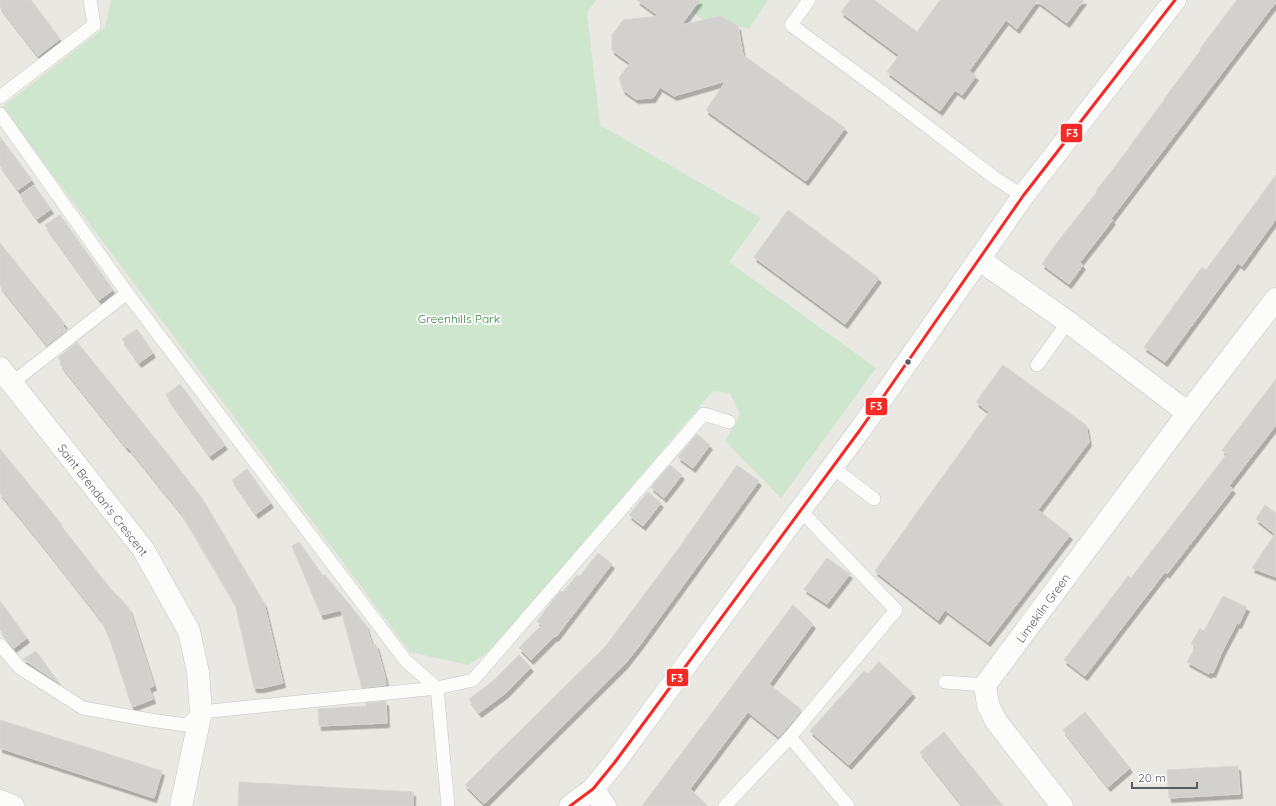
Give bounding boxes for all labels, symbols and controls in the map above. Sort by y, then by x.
line badge: F3 [1060,123,1083,143]
text: F3 [1066,126,1078,140]
park label: Greenhills Park [418,311,500,326]
unlabelled marker [903,357,913,367]
line badge: F3 [865,397,888,416]
text: F3 [870,399,882,413]
street label: Saint Brendan's Crescent [55,441,151,559]
street label: Limekiln Green [1013,570,1073,646]
line badge: F3 [666,668,689,687]
text: F3 [671,671,683,685]
scale bar [1132,764,1197,790]
text: 20 m [1138,770,1166,785]

